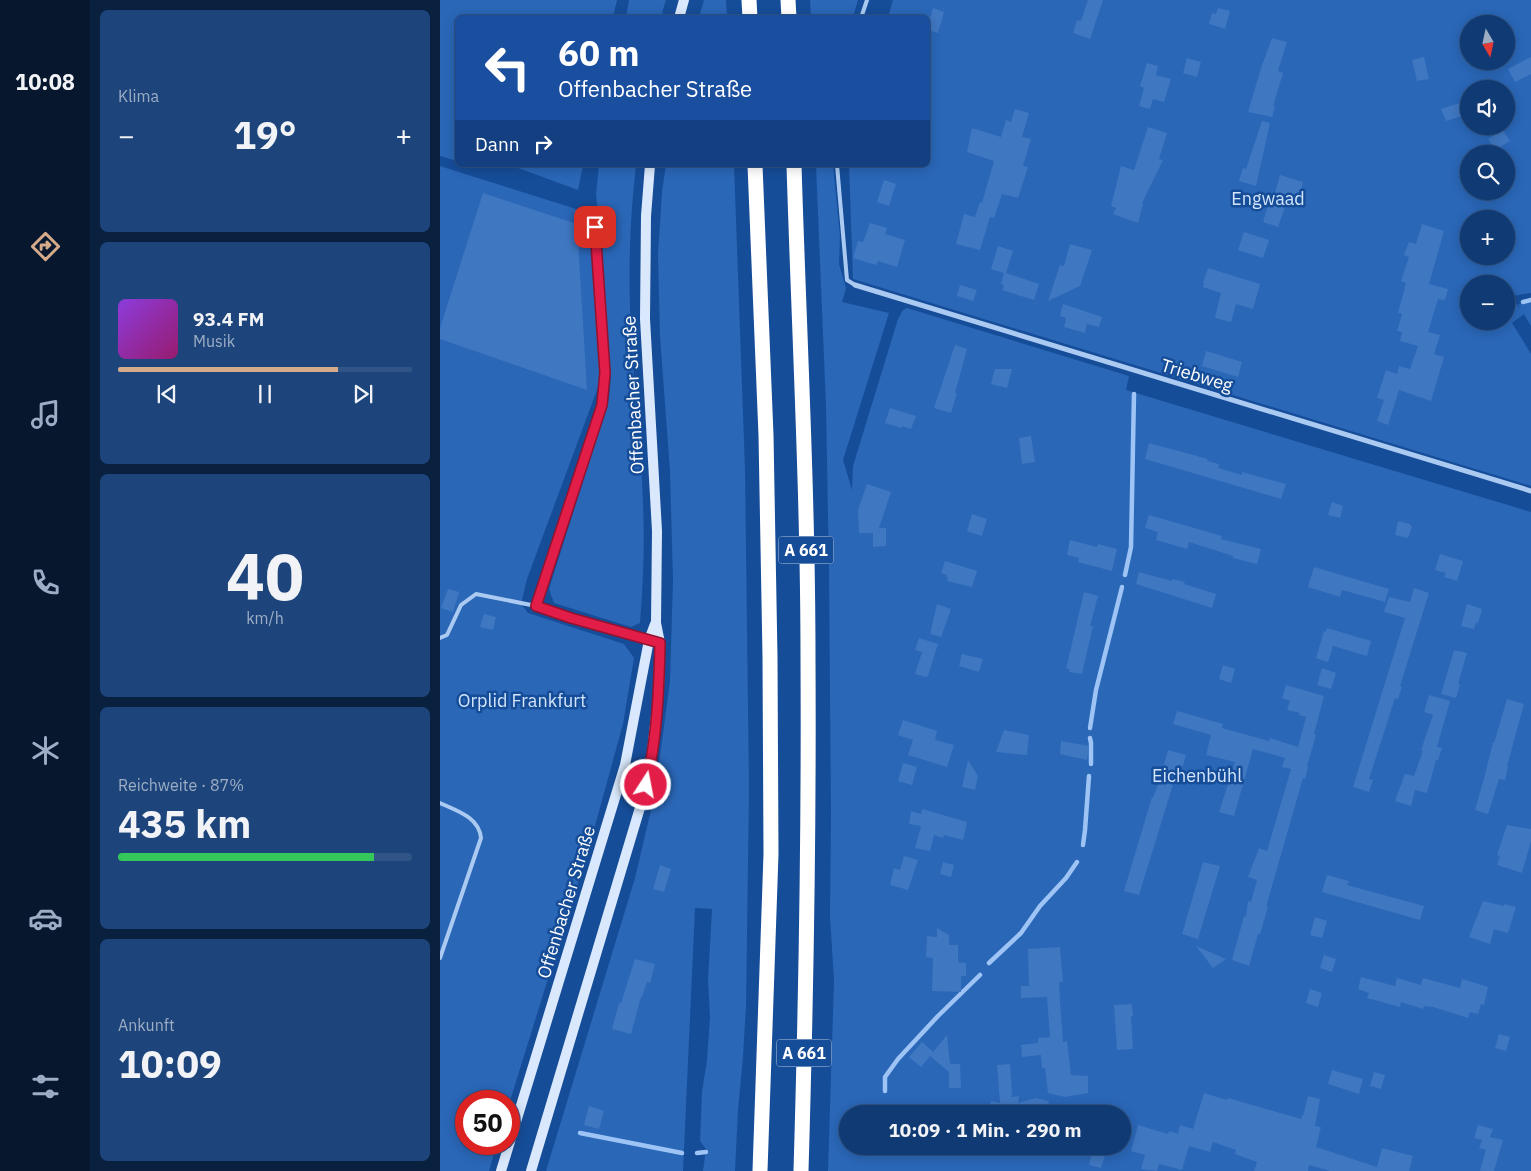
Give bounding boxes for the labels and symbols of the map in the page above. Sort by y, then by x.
north arrow [1460,15,1515,70]
park label: Engwaad [1231,187,1305,210]
pin [574,206,616,248]
street label: Offenbacher Straße [617,315,649,475]
street label: Triebweg [1158,353,1236,397]
road number: A 661 [778,536,834,564]
park label: Orplid Frankfurt [458,689,586,712]
position arrow [619,758,671,810]
park label: Eichenbühl [1152,764,1242,787]
street label: Offenbacher Straße [532,823,600,981]
road number: A 661 [776,1040,832,1066]
speed limit sign: 50 [455,1090,520,1155]

